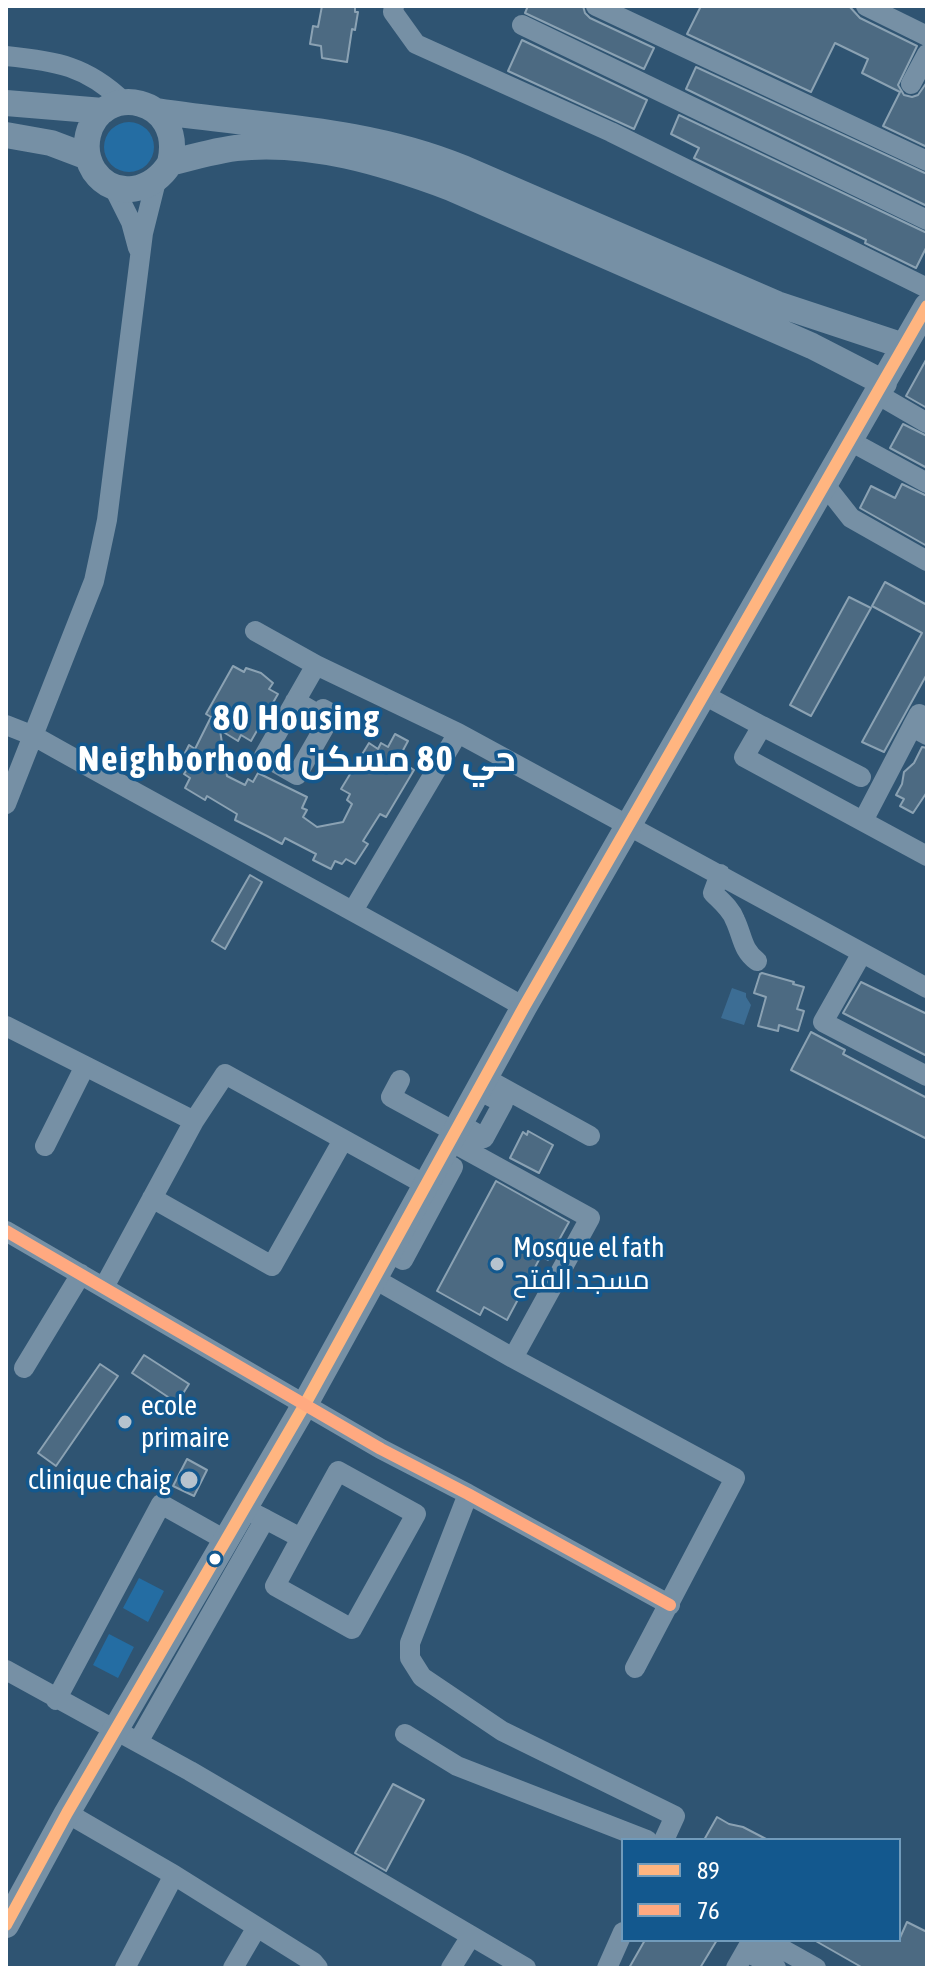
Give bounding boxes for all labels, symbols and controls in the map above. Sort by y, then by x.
district label: 80 Housing Neighborhood حي 80 مسكن [95,697,499,782]
place label: Mosque el fath مسجد الفتح [513,1231,665,1297]
marker: Mosque el fath مسجد الفتح [488,1255,506,1273]
place label: ecole primaire [141,1389,230,1455]
marker: ecole primaire [116,1413,134,1431]
place label: clinique chaig [28,1463,171,1497]
marker: clinique chaig [178,1469,200,1491]
unlabelled marker [207,1551,223,1567]
legend [621,1838,901,1942]
text: 89 [697,1857,720,1884]
text: 76 [697,1897,720,1924]

